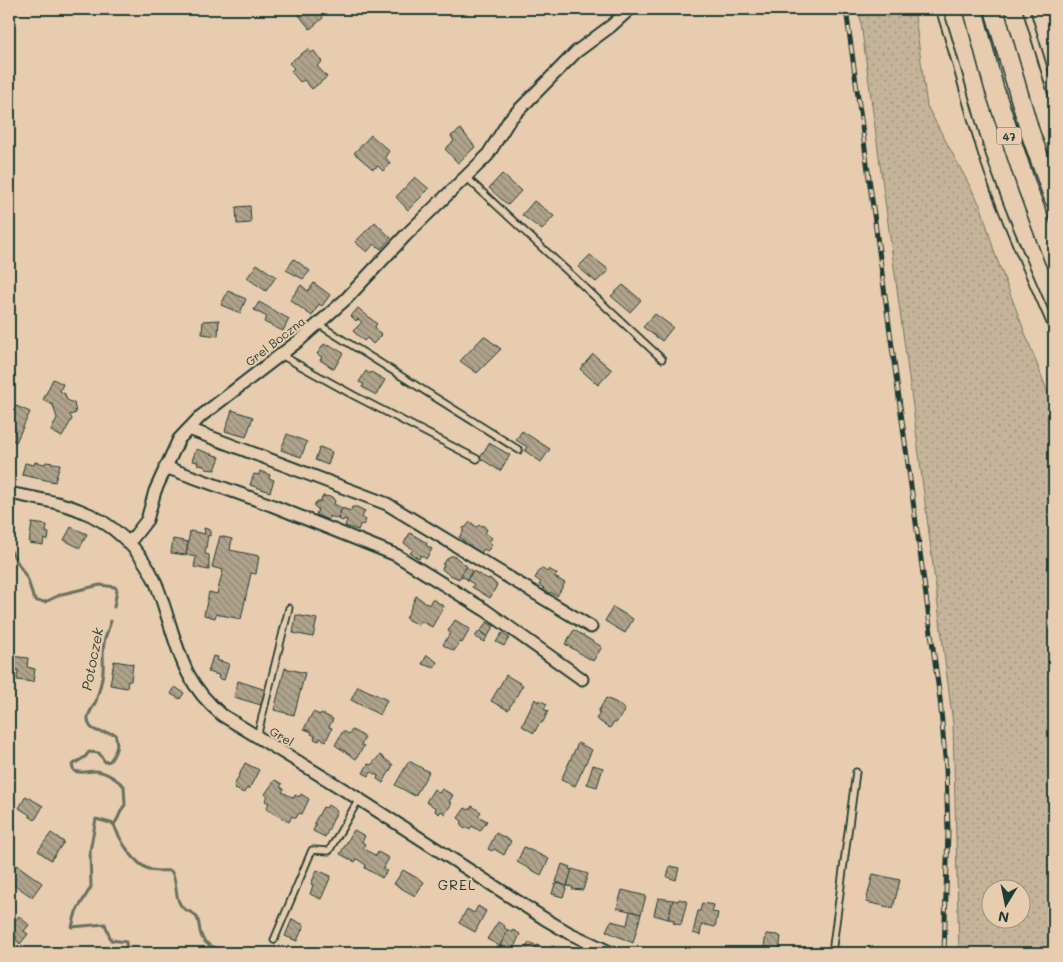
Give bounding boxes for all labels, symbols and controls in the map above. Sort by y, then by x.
road number: 47 [996,128,1022,144]
street label: Grel Boczna [242,313,308,369]
water label: Potoczek [77,625,107,692]
street label: Grel [267,723,297,749]
district label: GREL [438,875,476,894]
north arrow [980,880,1030,930]
text: N [997,907,1011,928]

